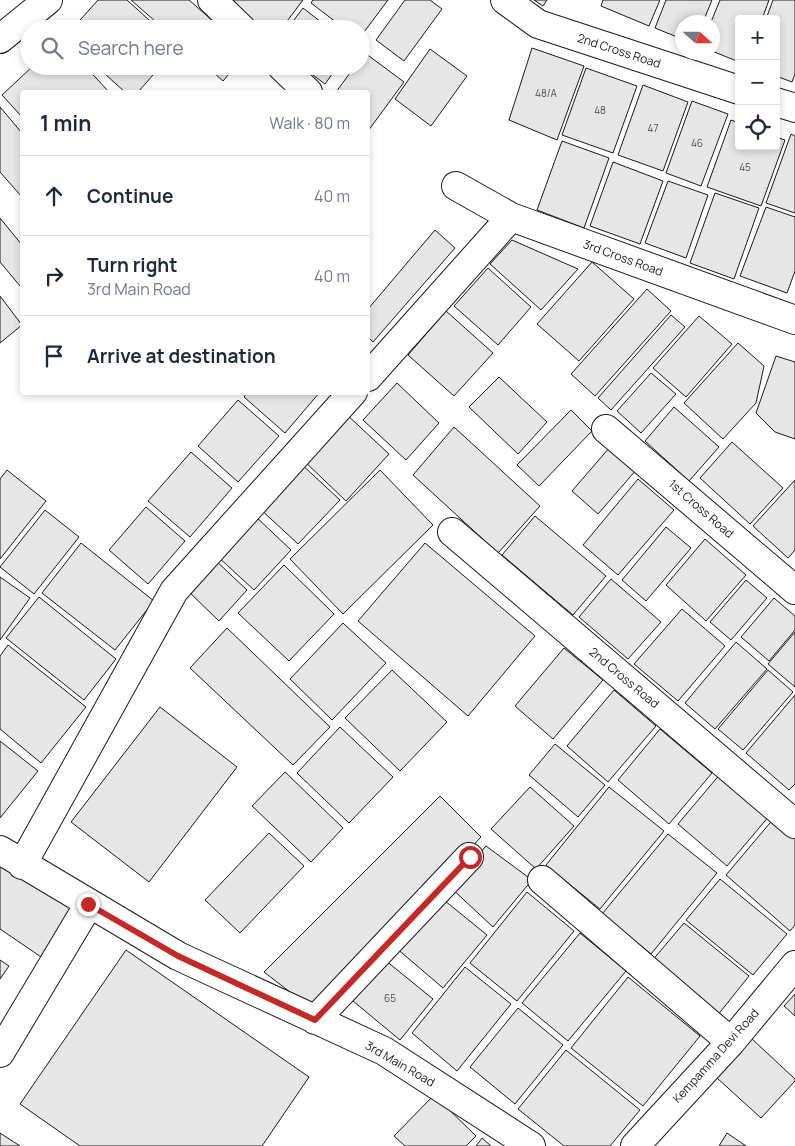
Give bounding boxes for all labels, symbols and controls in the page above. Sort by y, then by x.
north arrow [675,15,720,60]
map controls [735,15,780,150]
button: + [735,15,780,60]
search box [20,20,370,75]
street label: 2nd Cross Road [575,29,663,72]
icon: search [38,34,66,62]
text: Search here [78,35,184,61]
button: − [735,60,780,105]
house number: 48/A [535,86,558,100]
house number: 48 [594,103,606,117]
button: locate [735,105,780,150]
text: 1 min [40,109,91,137]
text: Walk · 80 m [269,112,350,134]
house number: 47 [648,121,658,135]
house number: 46 [691,136,703,150]
house number: 45 [739,160,751,174]
icon: ahead [40,182,68,210]
text: Continue [87,183,173,209]
text: 40 m [314,185,350,207]
street label: 3rd Cross Road [581,235,665,280]
text: Turn right [87,252,177,278]
icon: right [40,262,68,290]
text: 40 m [314,265,350,287]
text: 3rd Main Road [87,278,191,300]
icon: arrive [40,342,68,370]
text: Arrive at destination [87,343,276,369]
street label: 1st Cross Road [665,475,738,542]
street label: 2nd Cross Road [586,643,663,712]
route start [459,846,482,869]
route end [77,893,100,916]
house number: 65 [384,991,396,1005]
street label: Kempamma Devi Road [669,1005,763,1106]
street label: 3rd Main Road [362,1037,438,1090]

